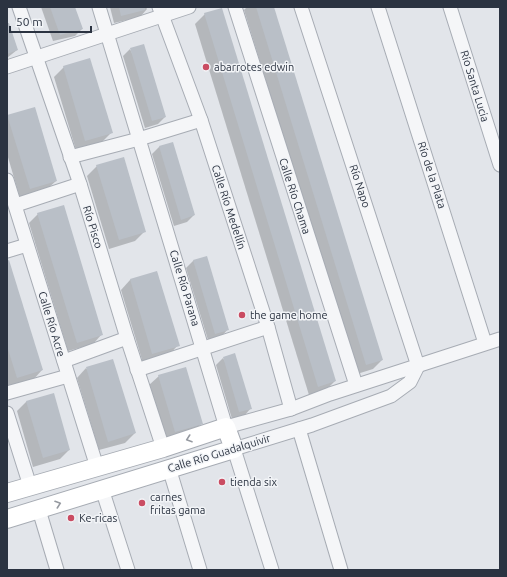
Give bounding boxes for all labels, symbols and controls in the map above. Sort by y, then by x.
scale bar [10,8,91,34]
text: 50 m [16,15,43,28]
street label: Río Santa Lucia [458,49,492,123]
place label: abarrotes edwin [214,61,294,73]
marker: abarrotes edwin [201,62,211,72]
street label: Río de la Plata [416,140,448,210]
street label: Calle Río Chama [277,157,313,235]
street label: Calle Río Medellín [210,163,248,251]
street label: Río Napo [347,163,373,209]
street label: Río Pisco [81,204,105,250]
street label: Calle Río Parana [168,248,202,328]
street label: Calle Río Acre [36,290,68,358]
place label: the game home [250,309,328,321]
marker: the game home [237,310,247,320]
street label: Calle Río Guadalquivir [166,431,273,474]
one-way arrow [186,434,193,443]
place label: tienda six [230,476,277,488]
marker: tienda six [217,477,227,487]
place label: carnes fritas gama [150,491,205,516]
marker: carnes fritas gama [137,498,147,508]
one-way arrow [54,500,61,508]
place label: Ke-ricas [79,512,117,524]
marker: Ke-ricas [66,513,76,523]

